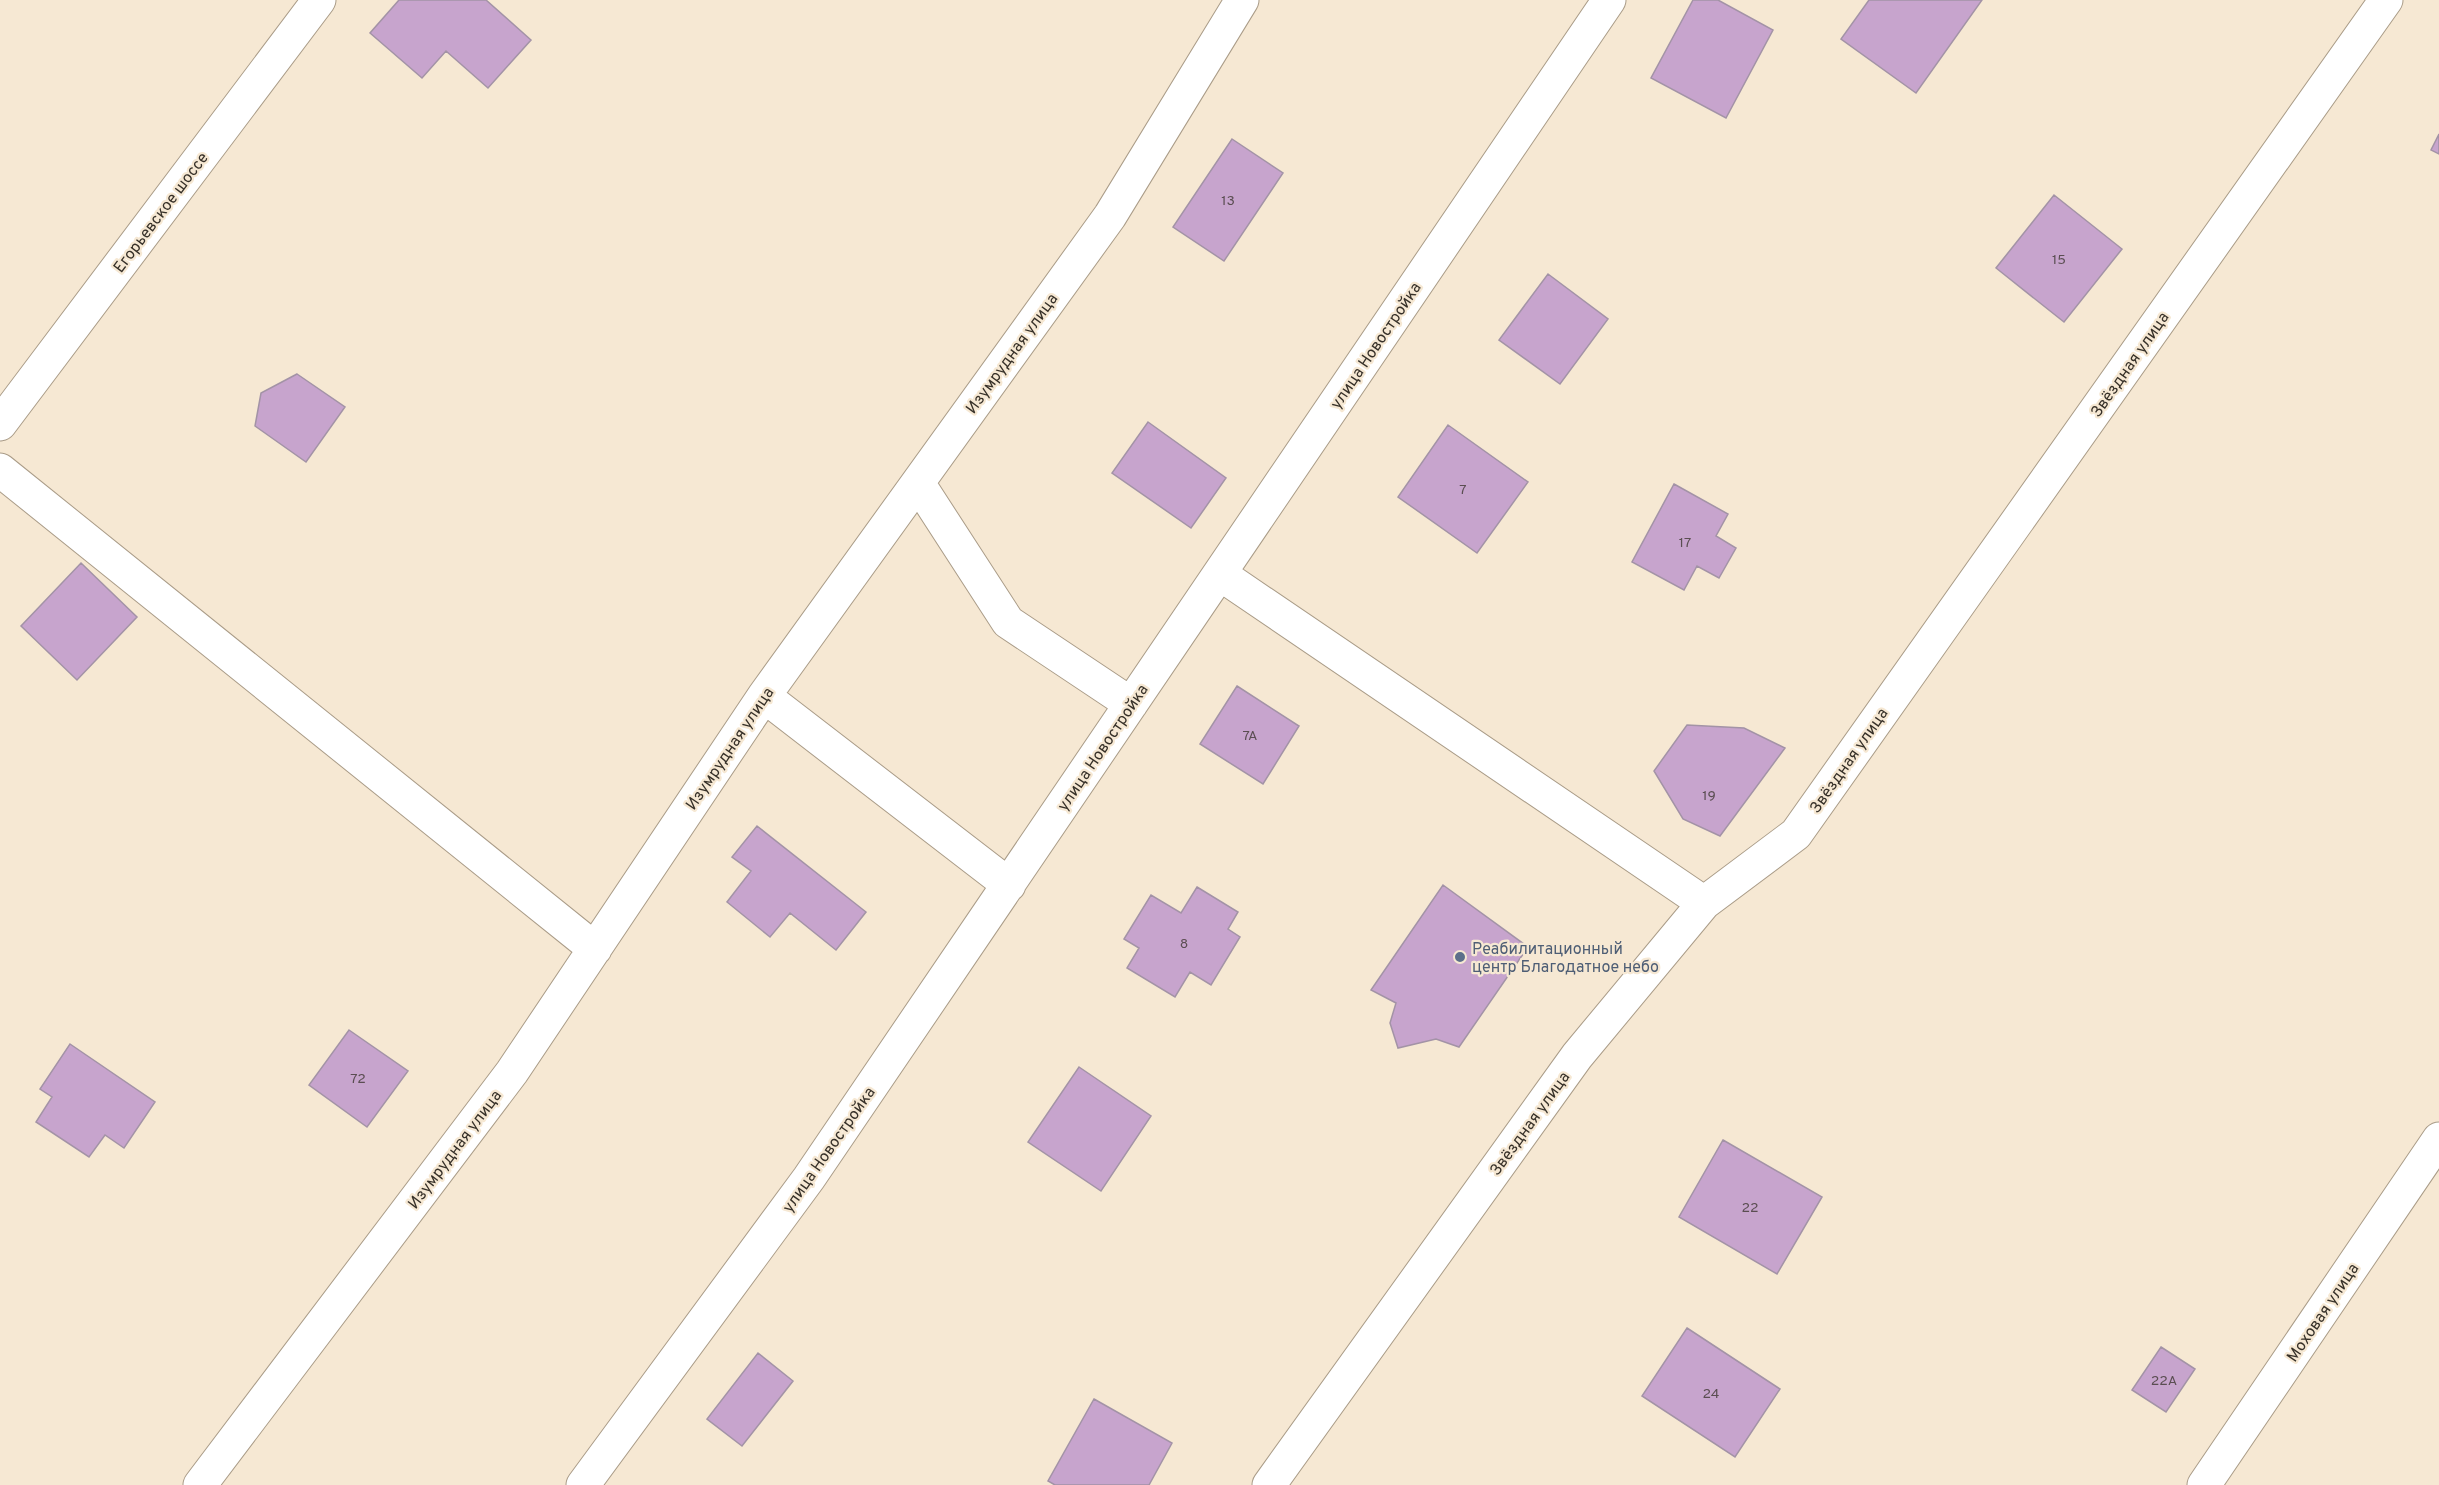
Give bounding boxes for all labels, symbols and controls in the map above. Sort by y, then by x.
street label: Егорьевское шоссе [110,149,213,277]
house number: 13 [1221,193,1235,210]
house number: 15 [2052,252,2066,269]
street label: улица Новостройка [1327,279,1427,413]
street label: Изумрудная улица [962,290,1063,418]
street label: Звёздная улица [2087,309,2174,422]
house number: 7 [1459,482,1467,499]
house number: 17 [1679,535,1691,552]
street label: улица Новостройка [1054,681,1154,815]
street label: Изумрудная улица [682,684,779,814]
street label: Звёздная улица [1806,705,1893,818]
house number: 7А [1242,728,1258,745]
house number: 19 [1702,788,1716,805]
house number: 8 [1180,936,1188,953]
place label: Реабилитационный центр Благодатное небо [1472,940,1659,978]
marker: Реабилитационный центр Благодатное небо [1453,950,1467,964]
street label: Звёздная улица [1486,1068,1575,1180]
house number: 72 [350,1071,366,1088]
street label: улица Новостройка [779,1083,881,1217]
street label: Изумрудная улица [404,1087,507,1214]
house number: 22 [1741,1200,1759,1217]
street label: Моховая улица [2283,1260,2364,1366]
house number: 22А [2151,1373,2177,1390]
house number: 24 [1702,1386,1720,1403]

